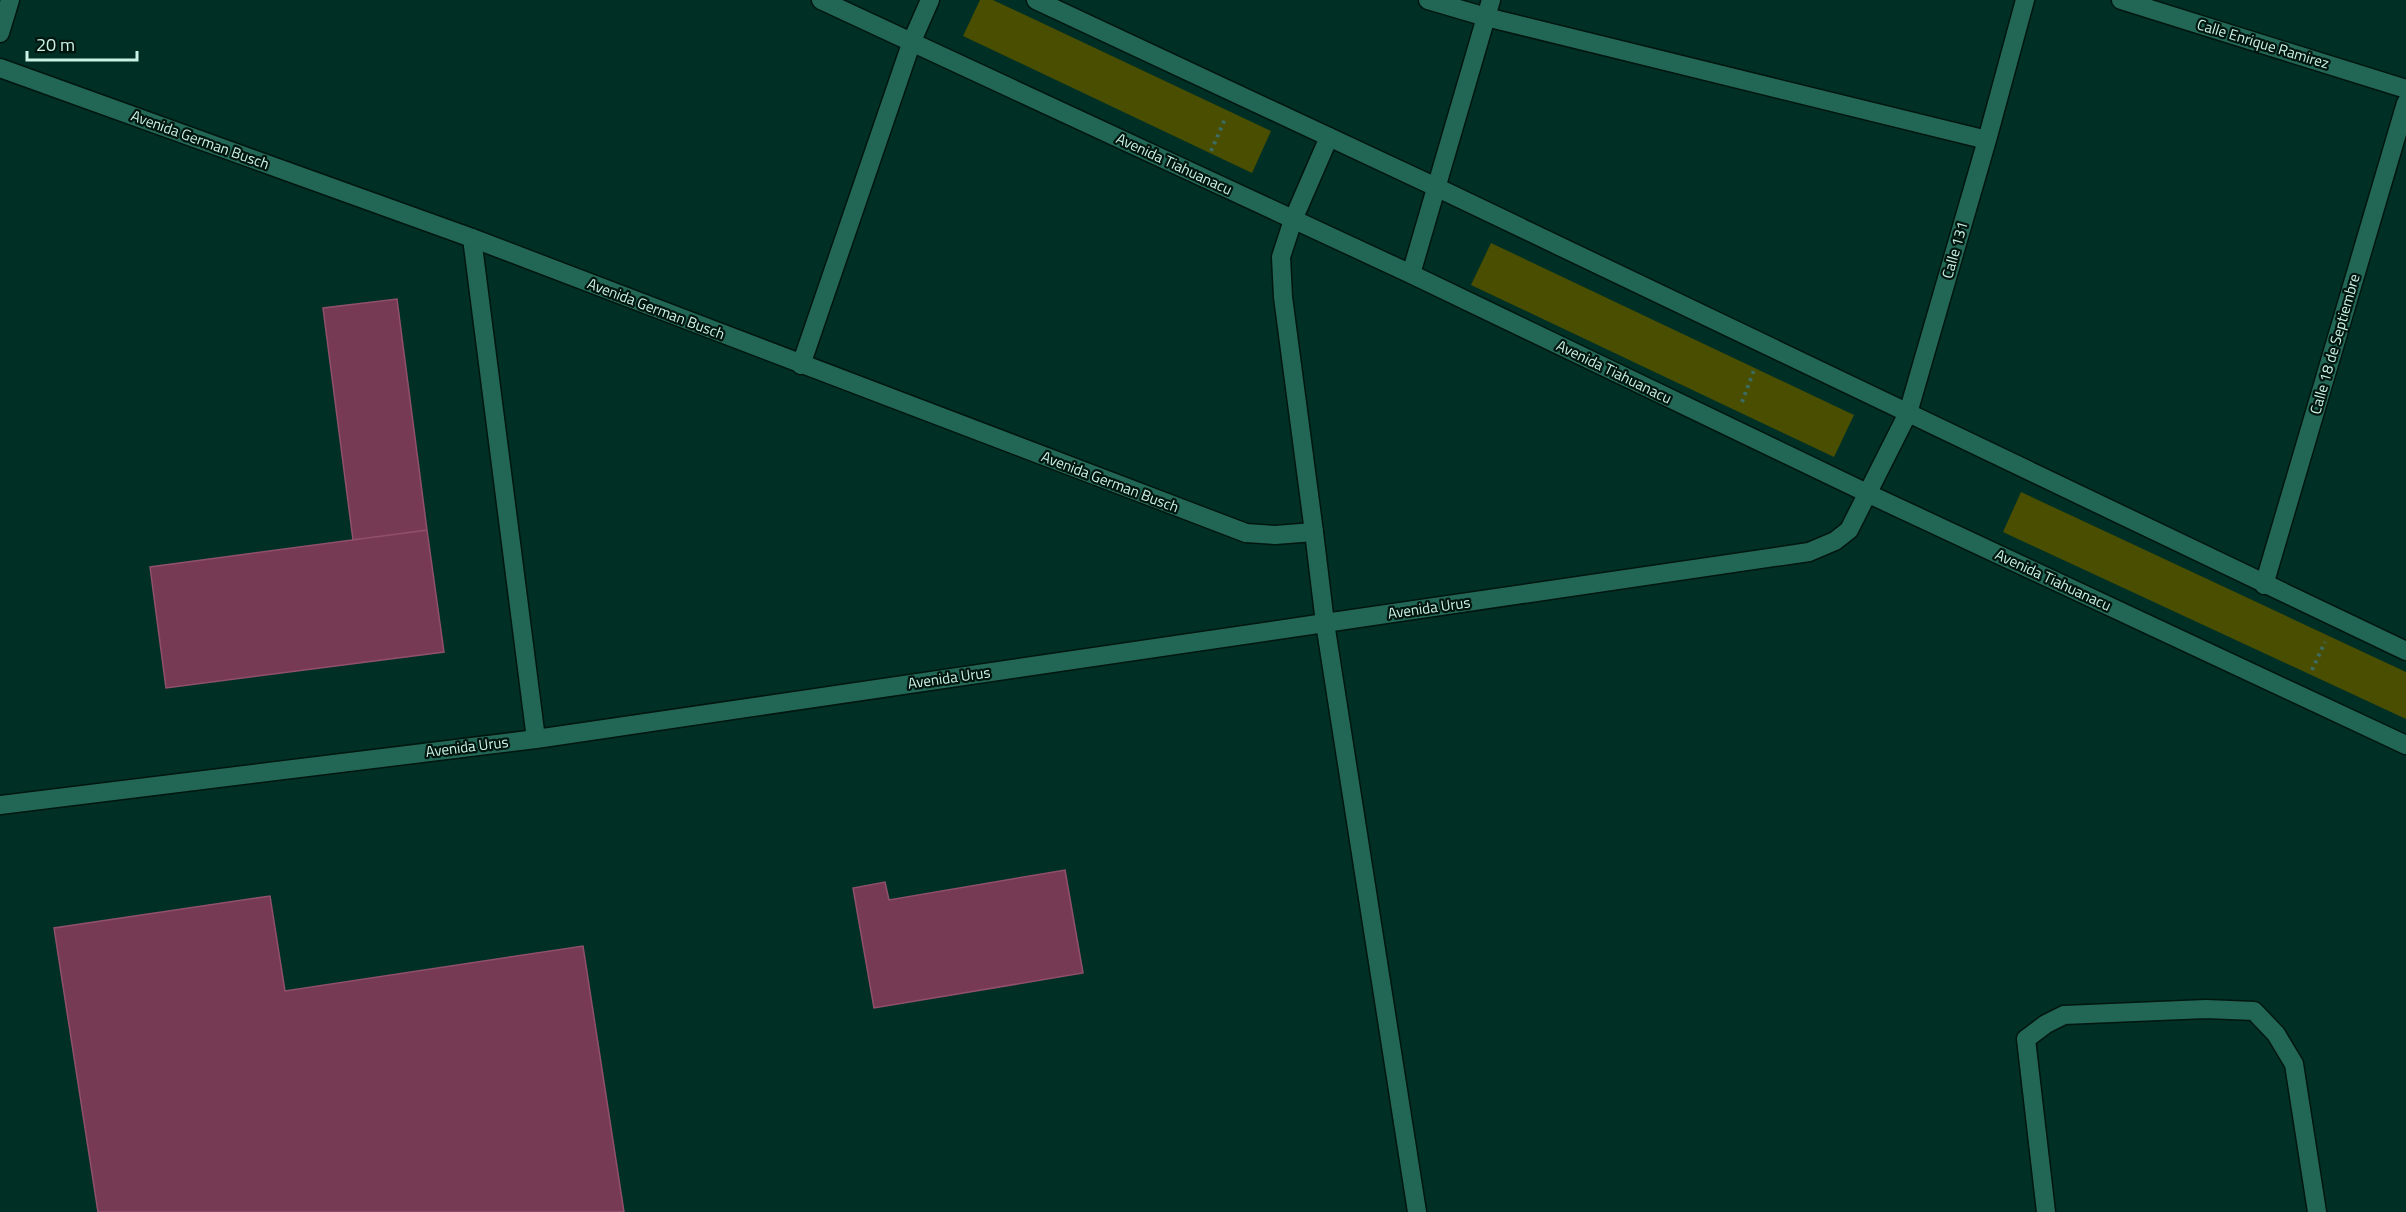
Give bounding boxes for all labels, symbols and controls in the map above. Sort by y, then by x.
street label: Calle Enrique Ramirez [2194,12,2332,75]
scale bar [27,24,136,62]
text: 20 m [36,31,75,58]
street label: Avenida German Busch [128,104,273,175]
street label: Avenida Tiahuanacu [1112,127,1236,201]
street label: Calle 131 [1935,218,1974,281]
street label: Calle 18 de Septiembre [2303,271,2366,417]
street label: Avenida German Busch [584,272,728,345]
street label: Avenida Tiahuanacu [1553,334,1676,409]
street label: Avenida German Busch [1038,445,1182,518]
street label: Avenida Tiahuanacu [1991,543,2115,617]
street label: Avenida Urus [1386,590,1472,625]
street label: Avenida Urus [906,660,992,695]
street label: Avenida Urus [424,730,510,763]

